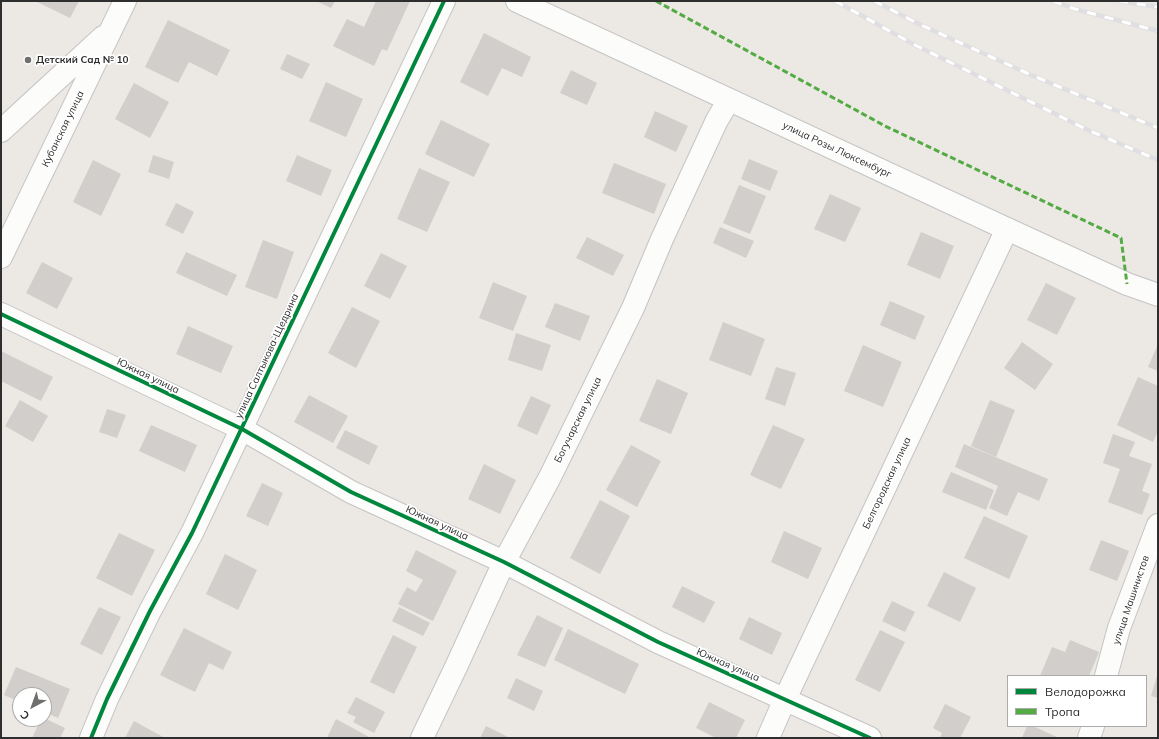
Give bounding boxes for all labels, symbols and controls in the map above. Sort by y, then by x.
place label: Детский Сад № 10 [36,54,129,66]
marker: Детский Сад № 10 [23,55,33,65]
street label: Кубанская улица [39,89,87,169]
street label: улица Розы Люксембург [781,119,893,181]
street label: улица Салтыкова-Щедрина [233,292,301,420]
street label: Южная улица [115,356,181,396]
street label: Богучарская улица [552,375,604,465]
street label: Белгородская улица [860,435,914,531]
street label: Южная улица [404,503,470,543]
street label: улица Машинистов [1110,554,1152,646]
street label: Южная улица [695,646,761,684]
legend [1007,675,1147,727]
text: Велодорожка [1045,684,1126,699]
north arrow [12,687,52,727]
text: Тропа [1045,704,1080,719]
text: С [17,708,32,723]

